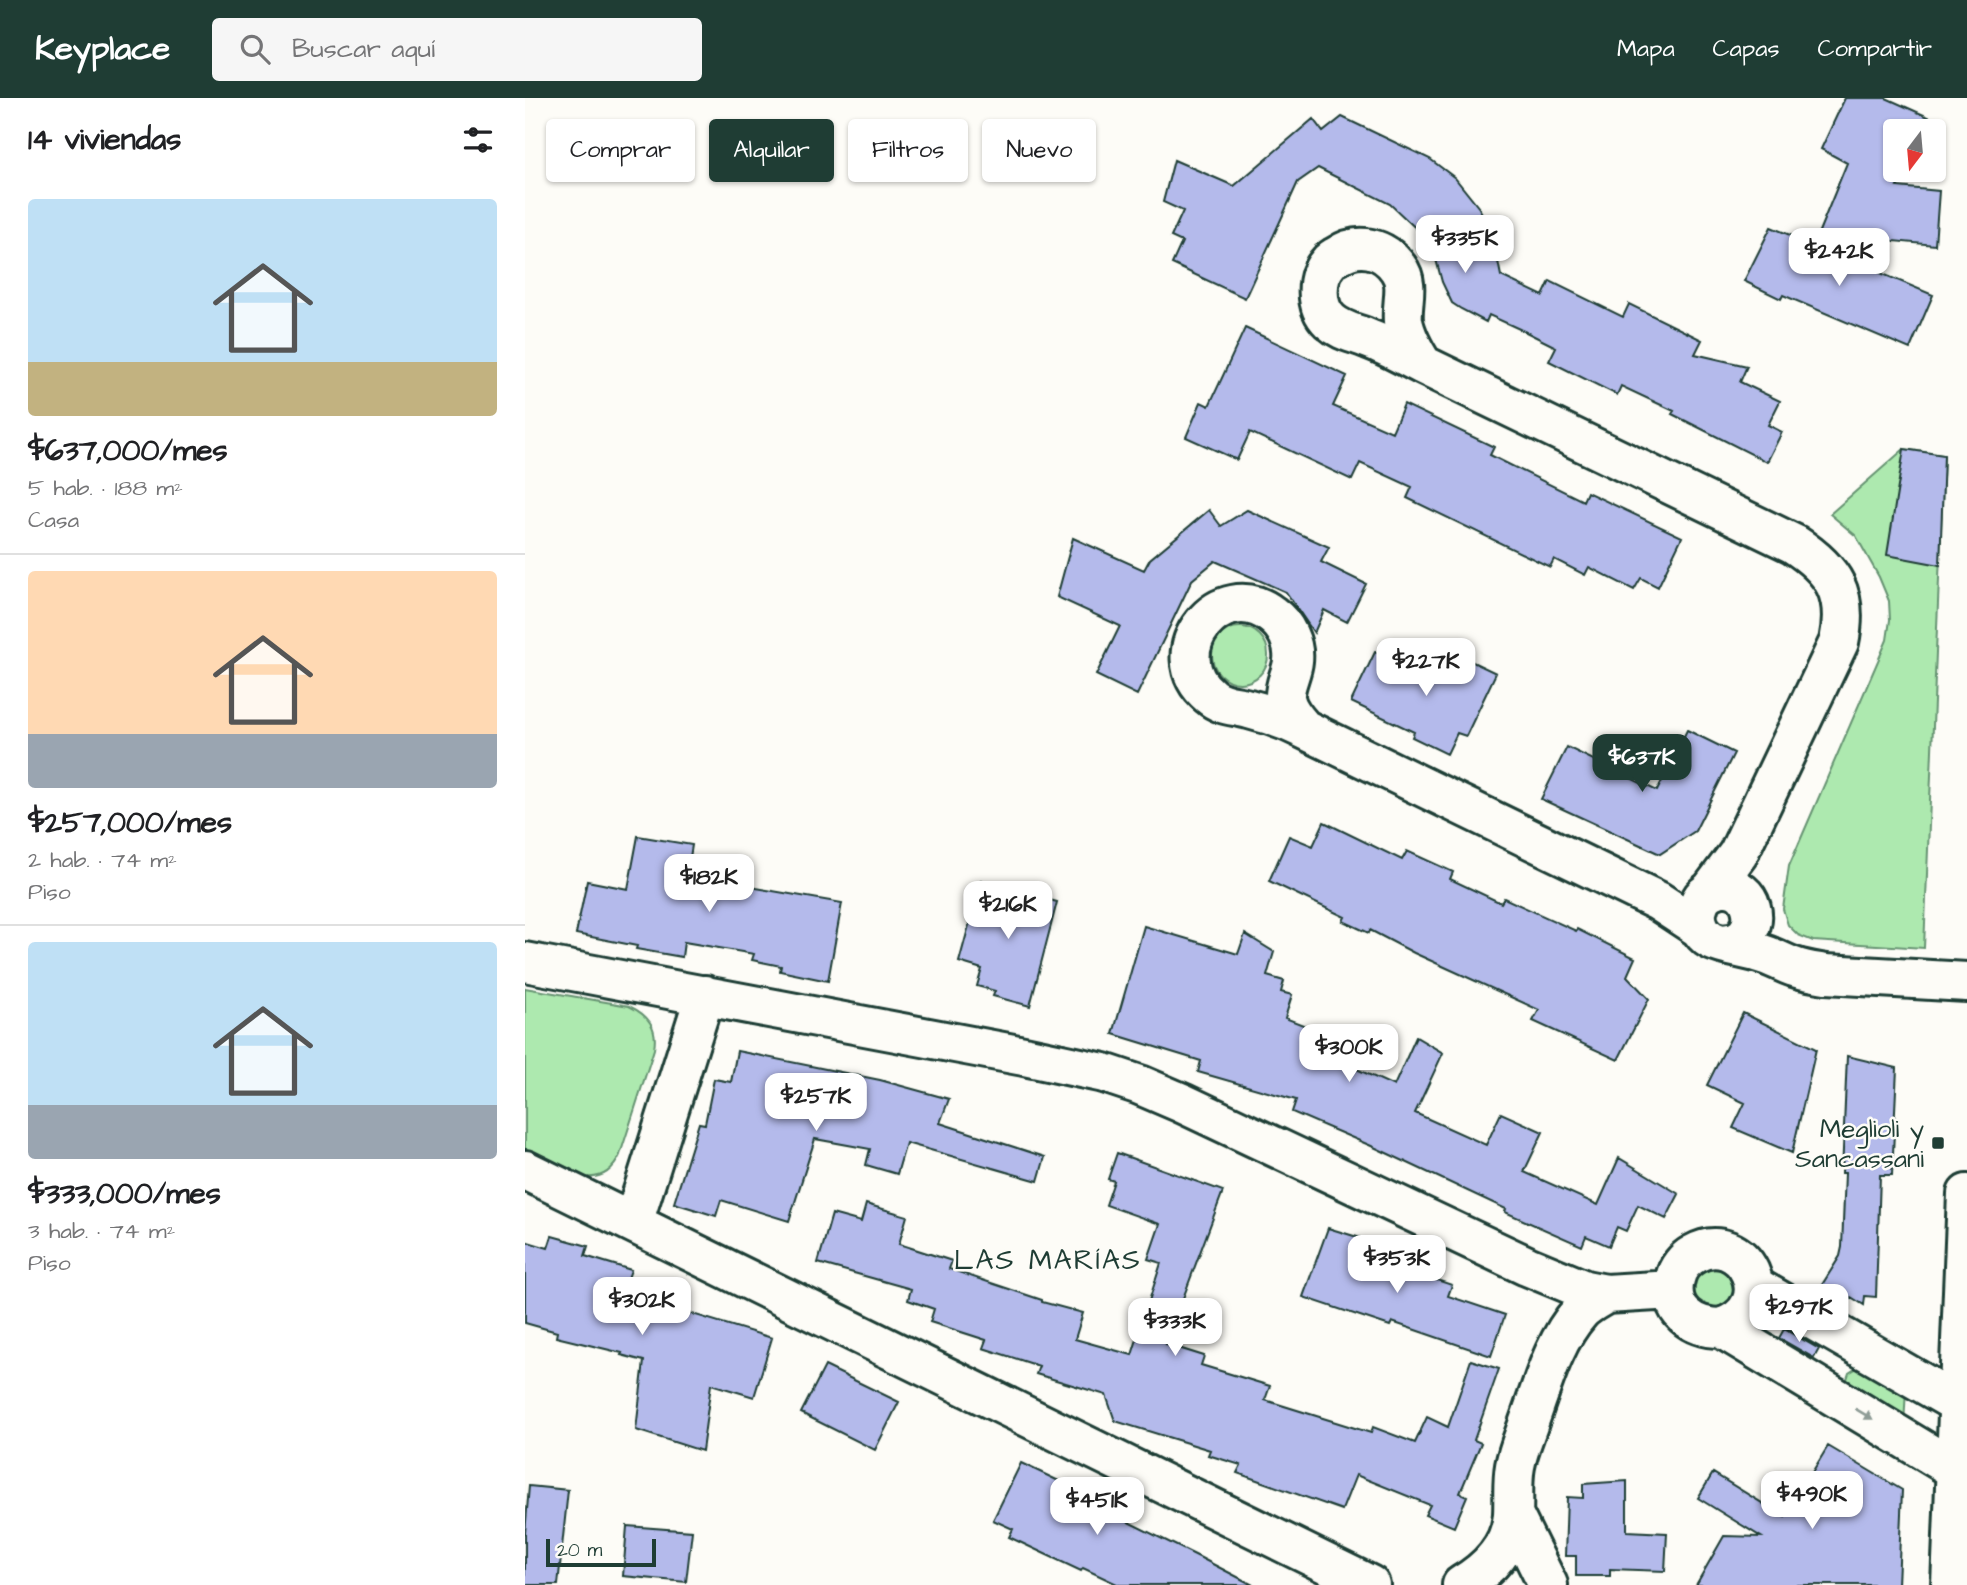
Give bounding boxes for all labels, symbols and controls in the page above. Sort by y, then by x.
search box [212,18,702,81]
text: Keyplace [35,26,170,72]
icon: search [236,30,274,68]
text: Buscar aquí [292,31,435,67]
text: Mapa [1617,32,1675,66]
text: Capas [1713,32,1779,66]
text: Compartir [1817,32,1932,66]
text: 14 viviendas [28,119,181,161]
chip: Comprar [546,119,695,182]
chip: Alquilar [709,119,834,182]
chip: Filtros [848,119,968,182]
chip: Nuevo [982,119,1096,182]
north arrow [1883,119,1946,182]
map controls [1883,119,1946,182]
icon: filters [459,121,497,159]
pin: $335K [1416,216,1514,275]
text: $335K [1432,222,1498,254]
pin: $242K [1790,228,1888,288]
text: $242K [1805,235,1873,267]
icon: home [200,245,326,371]
text: $637,000/mes [28,430,228,472]
text: 5 hab. · 188 m² [28,472,183,504]
text: Casa [28,504,79,536]
icon: home [200,617,326,743]
pin: $227K [1377,638,1475,698]
text: $227K [1392,645,1460,677]
pin: $637K [1593,734,1691,794]
text: $637K [1608,741,1676,773]
text: $257,000/mes [28,802,232,844]
text: 2 hab. · 74 m² [28,844,177,876]
pin: $182K [660,854,758,914]
text: $182K [680,861,738,893]
text: Piso [28,876,71,908]
pin: $216K [959,882,1057,941]
text: $216K [979,888,1037,920]
icon: home [200,988,326,1114]
pin: $300K [1300,1024,1398,1084]
text: $300K [1315,1031,1383,1063]
pin: $257K [767,1074,865,1133]
text: $257K [781,1080,851,1112]
place label: Meglioli y Sancassani [1795,1111,1924,1177]
marker: Meglioli y Sancassani [1930,1135,1946,1151]
text: $333,000/mes [28,1173,221,1215]
text: 3 hab. · 74 m² [28,1215,175,1247]
pin: $353K [1348,1236,1446,1295]
district label: LAS MARÍAS [954,1241,1142,1280]
text: $353K [1364,1242,1430,1274]
text: Piso [28,1247,71,1279]
pin: $302K [593,1278,691,1337]
text: $302K [609,1284,675,1316]
pin: $297K [1750,1284,1848,1344]
text: $297K [1765,1291,1833,1323]
pin: $333K [1126,1298,1224,1358]
text: $333K [1144,1305,1206,1337]
one-way arrow [1854,1408,1873,1421]
pin: $490K [1763,1472,1861,1531]
pin: $451K [1048,1478,1146,1537]
text: $490K [1777,1478,1847,1510]
text: $451K [1066,1484,1128,1516]
scale bar [546,1536,656,1568]
text: 20 m [557,1537,602,1564]

